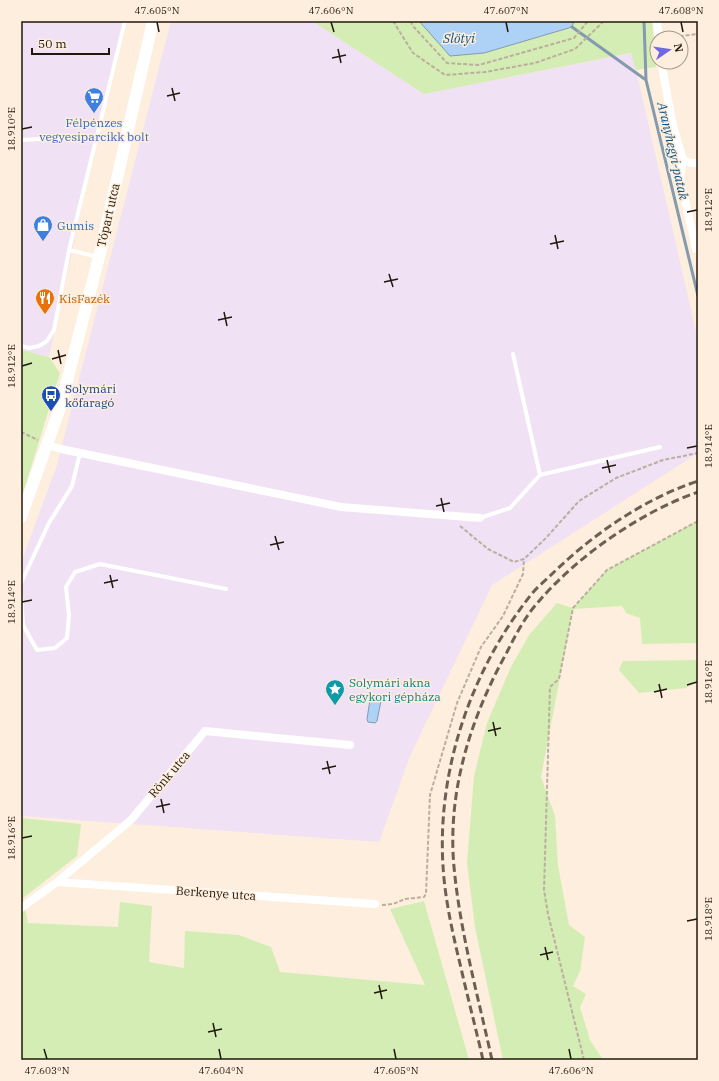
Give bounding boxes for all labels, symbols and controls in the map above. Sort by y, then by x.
text: 47.605°N [134,4,180,17]
text: 47.606°N [308,4,354,17]
text: 47.607°N [483,4,529,17]
text: 47.608°N [658,4,704,17]
scale bar [32,30,109,56]
water label: Slötyi [442,30,475,47]
north arrow [649,30,689,70]
text: 50 m [38,36,67,51]
text: N [671,42,687,54]
supermarket icon: Félpénzes vegyesiparcikk bolt [83,86,105,114]
water label: Aranyhegyi-patak [653,99,693,202]
text: 18.910°E [5,107,18,151]
place label: Félpénzes vegyesiparcikk bolt [39,115,149,144]
street label: Tópart utca [93,181,123,248]
text: 18.912°E [702,188,715,232]
shop icon: Gumis [32,214,54,242]
place label: Gumis [57,218,94,233]
restaurant icon: KisFazék [34,287,56,315]
place label: KisFazék [59,291,110,306]
text: 18.912°E [5,344,18,388]
place label: Solymári kőfaragó [65,381,116,410]
bus stop icon: Solymári kőfaragó [40,384,62,412]
text: 18.914°E [702,424,715,468]
text: 18.914°E [5,580,18,624]
text: 18.916°E [702,660,715,704]
place label: Solymári akna egykori gépháza [349,675,441,704]
place icon: Solymári akna egykori gépháza [324,678,346,706]
street label: Rönk utca [145,747,193,800]
text: 18.916°E [5,816,18,860]
street label: Berkenye utca [175,883,257,903]
text: 18.918°E [702,897,715,941]
text: 47.603°N [24,1064,70,1077]
text: 47.604°N [198,1064,244,1077]
text: 47.605°N [373,1064,419,1077]
text: 47.606°N [548,1064,594,1077]

